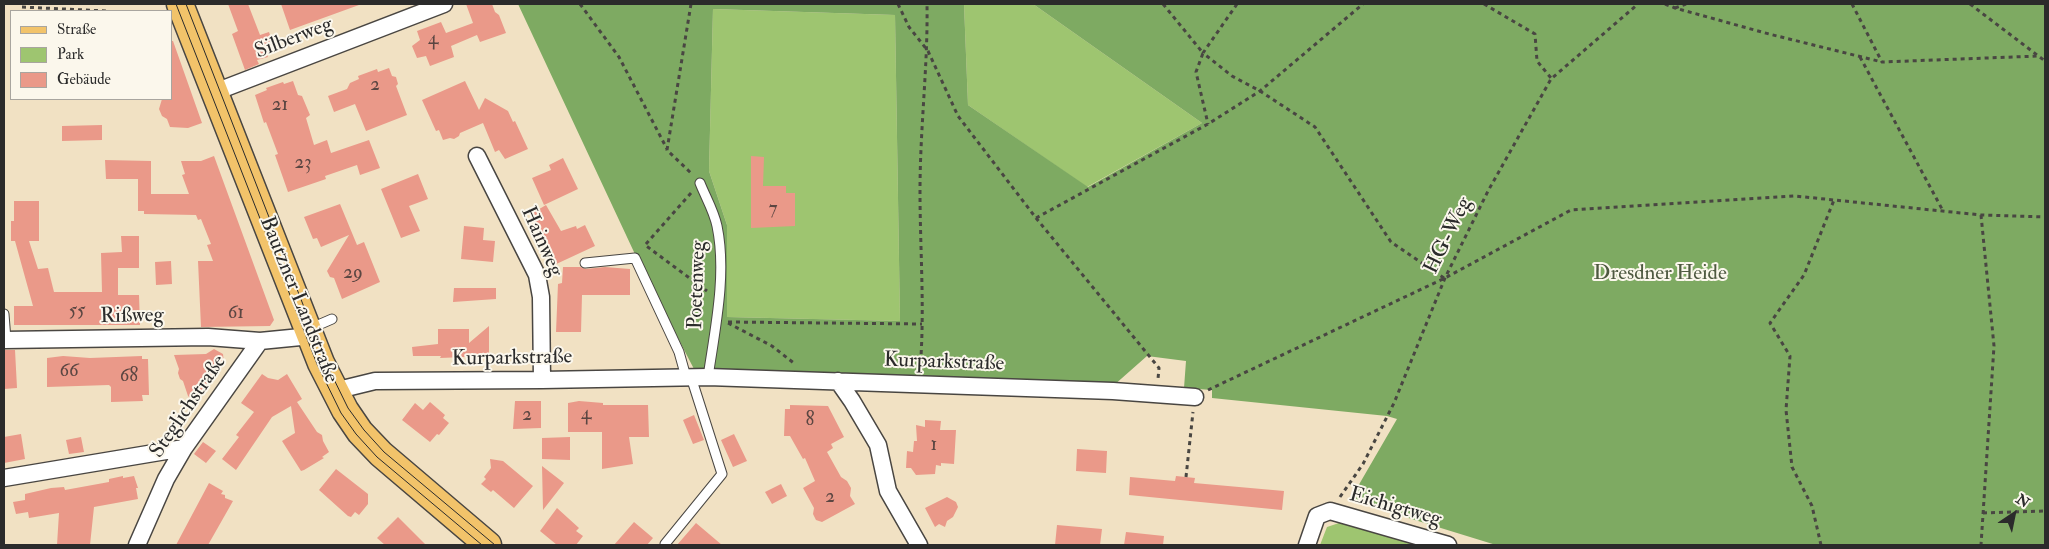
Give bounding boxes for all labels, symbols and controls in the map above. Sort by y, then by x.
legend [10,10,172,100]
street label: Silberweg [252,13,336,65]
text: Straße [57,20,96,39]
house number: 4 [428,29,438,51]
text: Park [57,45,84,64]
text: Gebäude [57,70,111,89]
house number: 2 [370,75,380,97]
house number: 21 [272,95,288,117]
house number: 23 [295,153,311,175]
street label: HG-Weg [1420,194,1478,278]
house number: 7 [769,199,777,221]
street label: Hainweg [514,203,568,281]
street label: Bautzner Landstraße [253,213,343,387]
street label: Poetenweg [684,240,712,330]
park label: Dresdner Heide [1593,261,1727,287]
house number: 29 [343,263,363,285]
house number: 55 [69,301,85,323]
house number: 61 [228,303,244,325]
street label: Rißweg [100,304,164,330]
street label: Kurparkstraße [452,345,572,373]
street label: Kurparkstraße [883,348,1005,378]
street label: Steglichstraße [145,351,233,463]
house number: 66 [59,361,79,383]
house number: 68 [120,366,138,388]
house number: 4 [581,404,591,426]
house number: 2 [522,405,532,427]
house number: 8 [806,410,814,432]
house number: 1 [931,435,937,457]
street label: Eichigtweg [1346,483,1444,533]
house number: 2 [825,487,835,509]
north arrow [1989,489,2039,539]
text: N [2013,491,2033,512]

